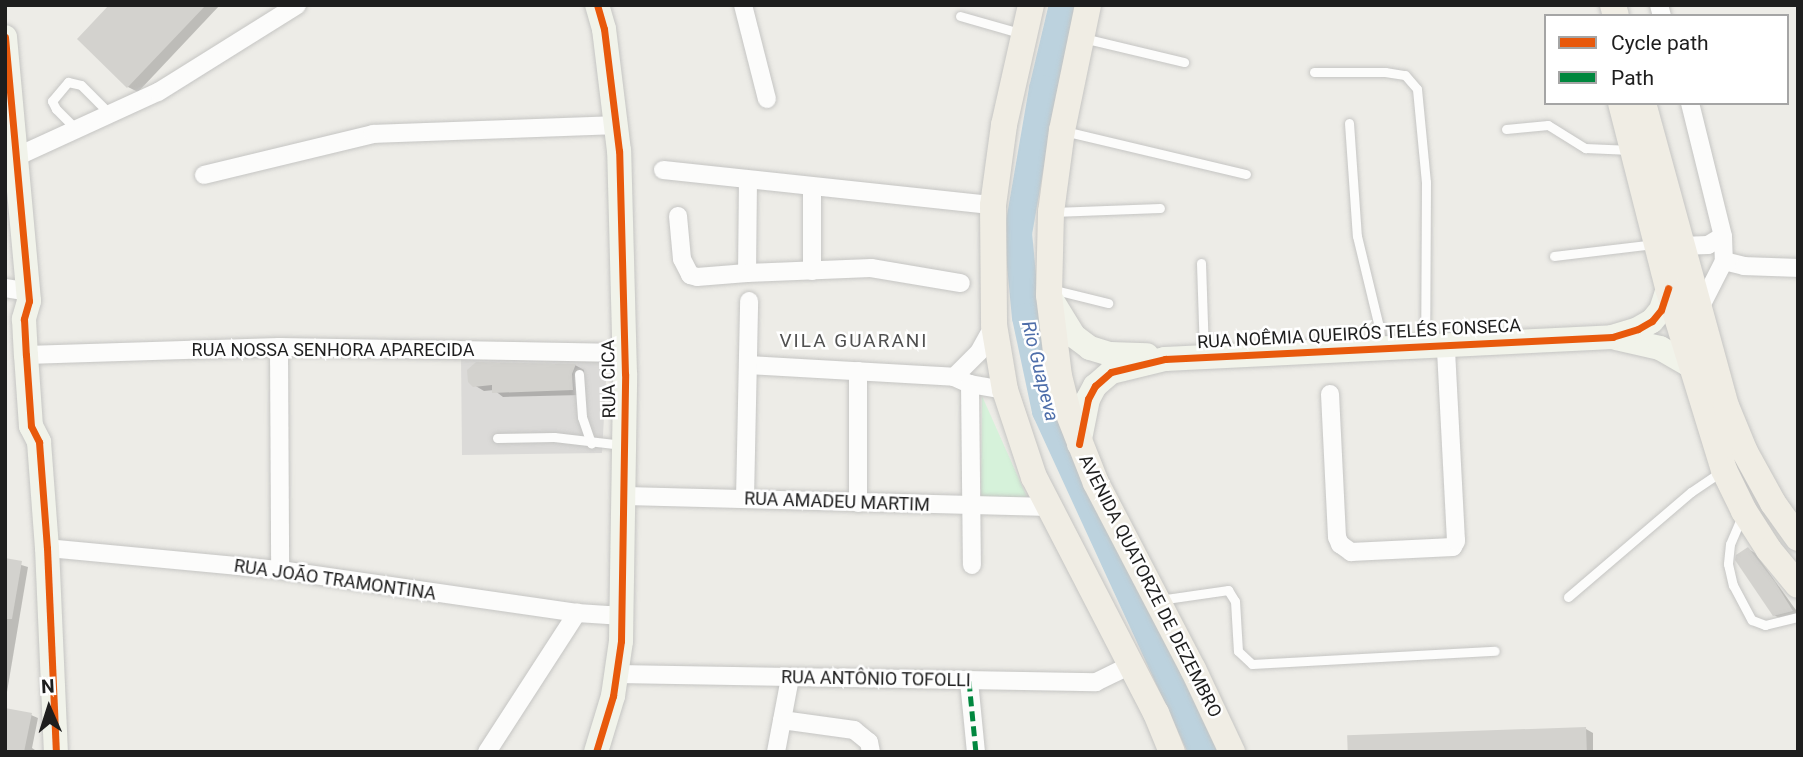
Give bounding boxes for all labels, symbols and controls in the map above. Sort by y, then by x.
legend [1544,14,1789,105]
text: Cycle path [1611,31,1709,55]
text: Path [1611,66,1654,90]
street label: RUA NOÊMIA QUEIRÓS TELÉS FONSECA [1196,315,1522,353]
water label: Rio Guapeva [1017,318,1063,424]
district label: VILA GUARANI [781,330,927,352]
street label: RUA NOSSA SENHORA APARECIDA [192,339,474,361]
street label: RUA CICA [598,339,620,419]
street label: AVENIDA QUATORZE DE DEZEMBRO [1074,451,1226,721]
street label: RUA AMADEU MARTIM [744,488,930,516]
street label: RUA JOÃO TRAMONTINA [232,555,438,605]
street label: RUA ANTÔNIO TOFOLLI [781,667,971,691]
north arrow [14,673,84,743]
text: N [41,675,55,698]

